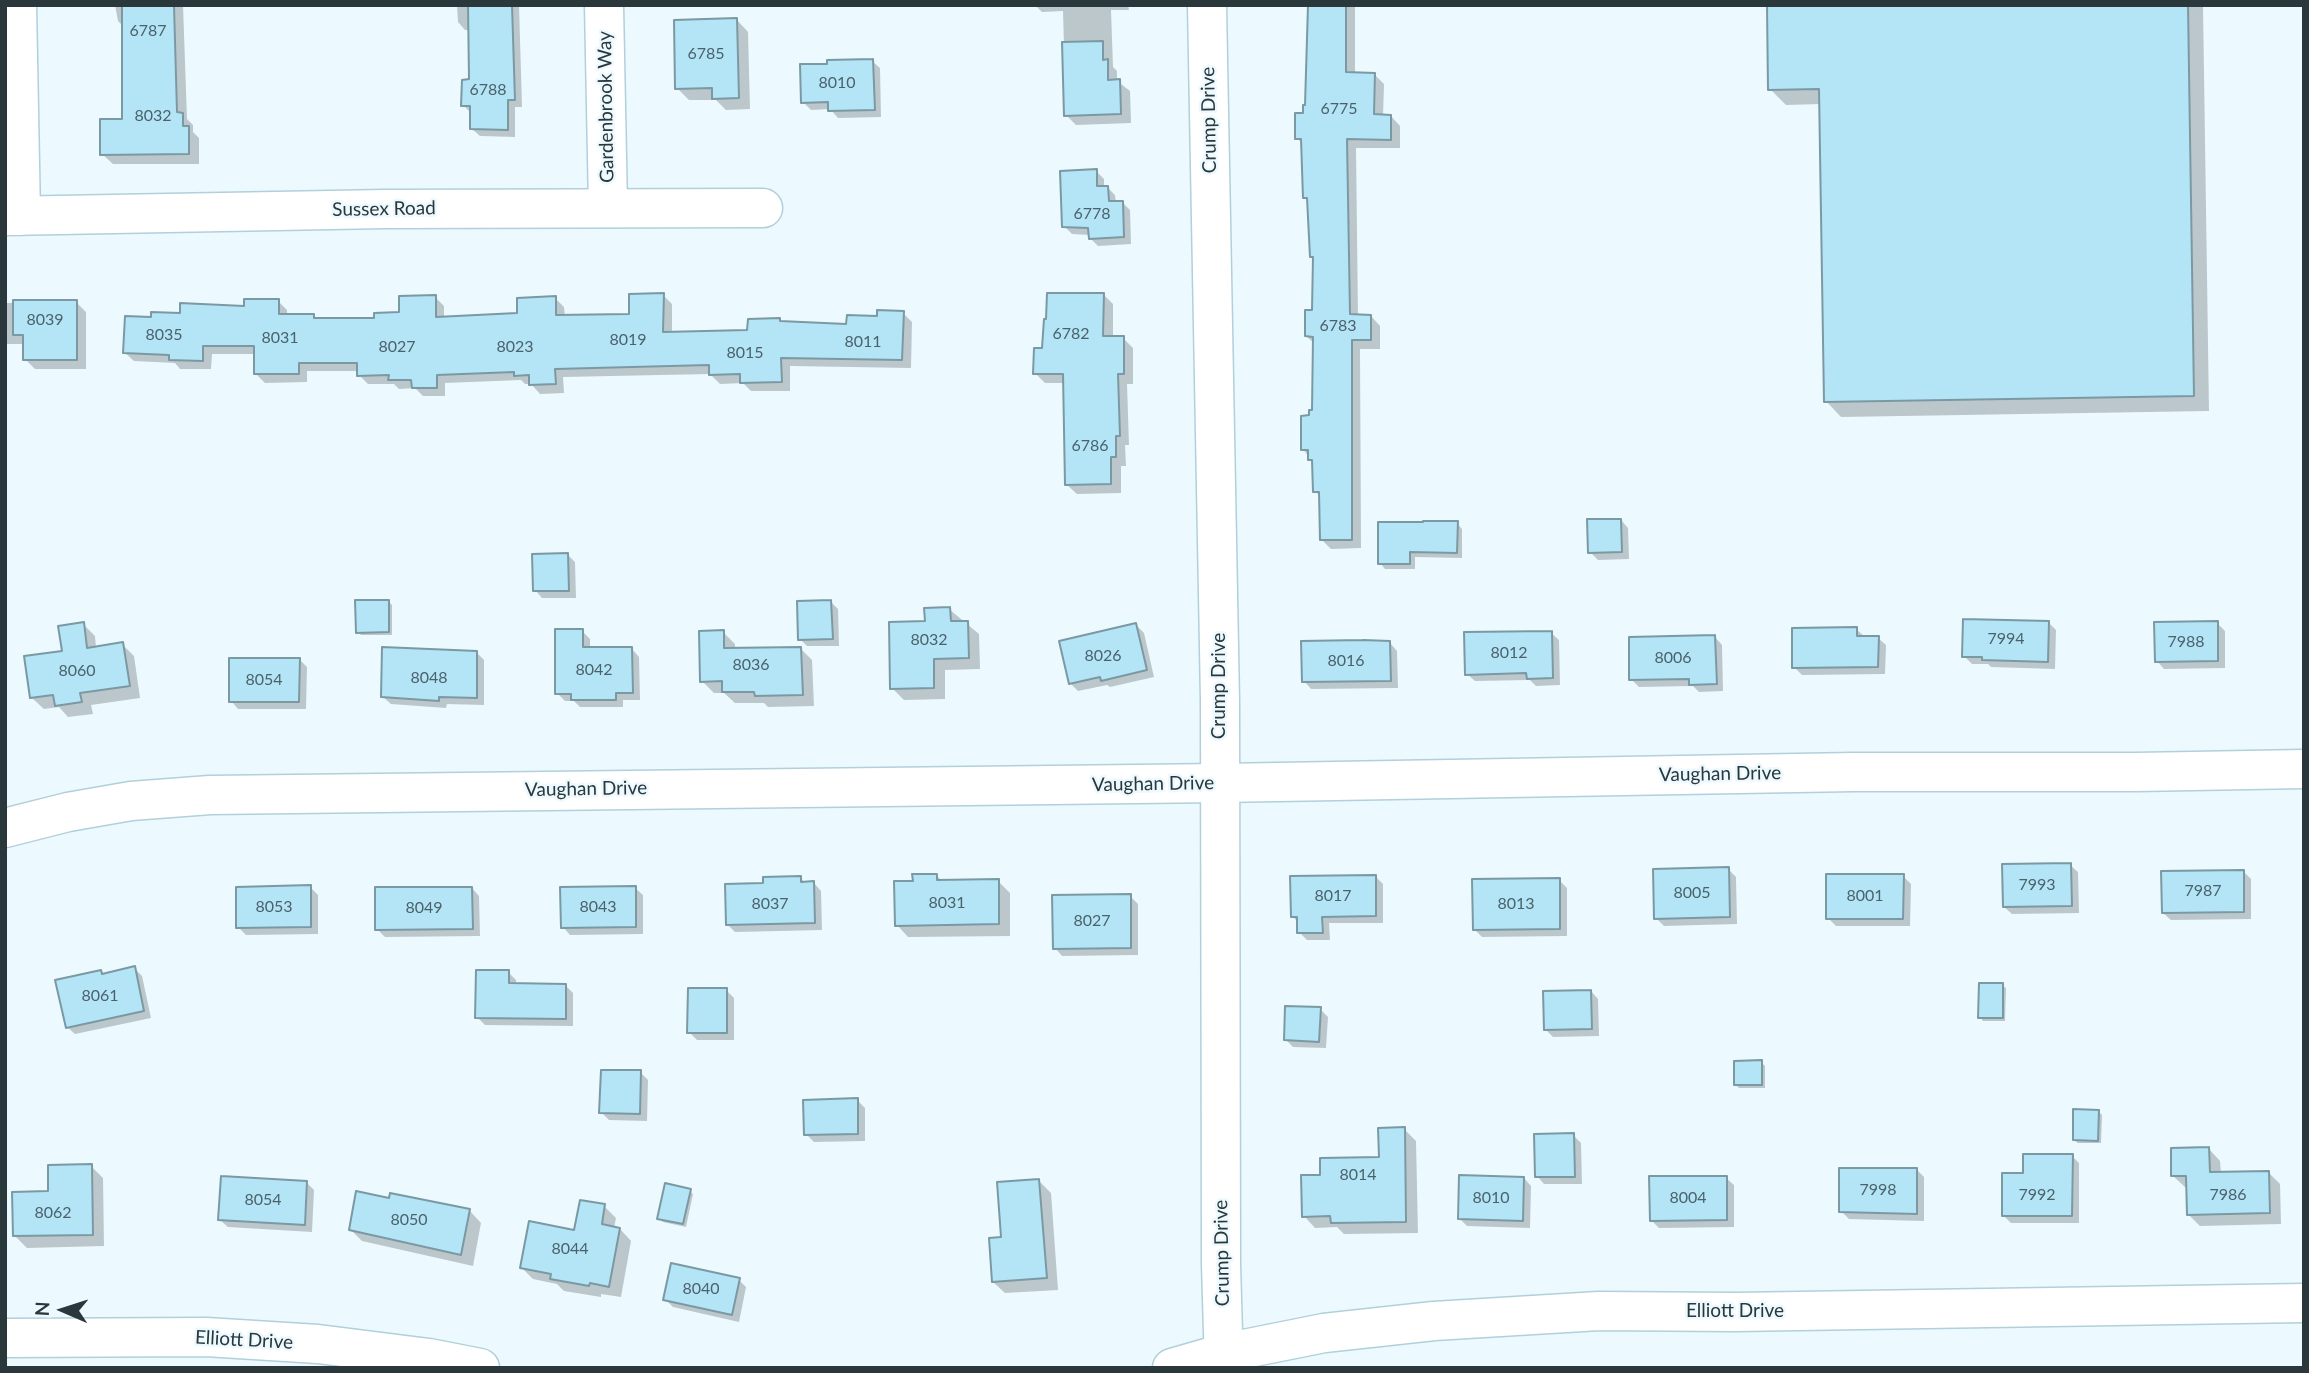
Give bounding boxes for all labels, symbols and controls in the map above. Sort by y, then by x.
house number: 6787 [129,21,167,41]
street label: Gardenbrook Way [593,31,619,183]
house number: 6785 [687,44,725,64]
street label: Crump Drive [1197,67,1221,173]
house number: 8010 [818,73,856,93]
house number: 6788 [469,80,507,100]
house number: 6775 [1320,99,1358,119]
house number: 8032 [134,106,172,126]
street label: Sussex Road [332,197,436,221]
house number: 6778 [1073,204,1111,224]
house number: 8039 [26,310,64,330]
house number: 6783 [1319,316,1357,336]
house number: 6782 [1052,324,1090,344]
house number: 8035 [145,325,183,345]
house number: 8031 [261,328,299,348]
house number: 8019 [609,330,647,350]
house number: 8011 [844,332,882,352]
house number: 8027 [378,337,416,357]
house number: 8023 [496,337,534,357]
house number: 8015 [726,343,764,363]
house number: 6786 [1071,436,1109,456]
house number: 7994 [1987,629,2025,649]
house number: 8032 [910,630,948,650]
house number: 7988 [2167,632,2205,652]
street label: Crump Drive [1208,633,1230,739]
house number: 8012 [1490,643,1528,663]
house number: 8026 [1084,646,1122,666]
house number: 8006 [1654,648,1692,668]
house number: 8016 [1327,651,1365,671]
house number: 8036 [732,655,770,675]
house number: 8042 [575,660,613,680]
house number: 8060 [58,661,96,681]
house number: 8048 [410,668,448,688]
house number: 8054 [245,670,283,690]
street label: Vaughan Drive [1659,762,1781,786]
street label: Vaughan Drive [1092,772,1214,796]
street label: Vaughan Drive [525,777,647,801]
house number: 7993 [2018,875,2056,895]
house number: 7987 [2184,881,2222,901]
house number: 8005 [1673,883,1711,903]
house number: 8017 [1314,886,1352,906]
house number: 8001 [1846,886,1884,906]
house number: 8031 [928,893,966,913]
house number: 8037 [751,894,789,914]
house number: 8013 [1497,894,1535,914]
house number: 8053 [255,897,293,917]
house number: 8043 [579,897,617,917]
house number: 8049 [405,898,443,918]
house number: 8027 [1073,911,1111,931]
house number: 8061 [81,986,119,1006]
house number: 8014 [1339,1165,1377,1185]
house number: 7998 [1859,1180,1897,1200]
house number: 7992 [2018,1185,2056,1205]
house number: 7986 [2209,1185,2247,1205]
house number: 8010 [1472,1188,1510,1208]
house number: 8004 [1669,1188,1707,1208]
house number: 8054 [244,1190,282,1210]
street label: Crump Drive [1210,1200,1234,1306]
house number: 8062 [34,1203,72,1223]
house number: 8050 [390,1210,428,1230]
house number: 8044 [551,1239,589,1259]
north arrow [28,1275,98,1345]
house number: 8040 [682,1279,720,1299]
street label: Elliott Drive [1686,1300,1784,1322]
text: N [30,1301,53,1317]
street label: Elliott Drive [194,1326,294,1354]

